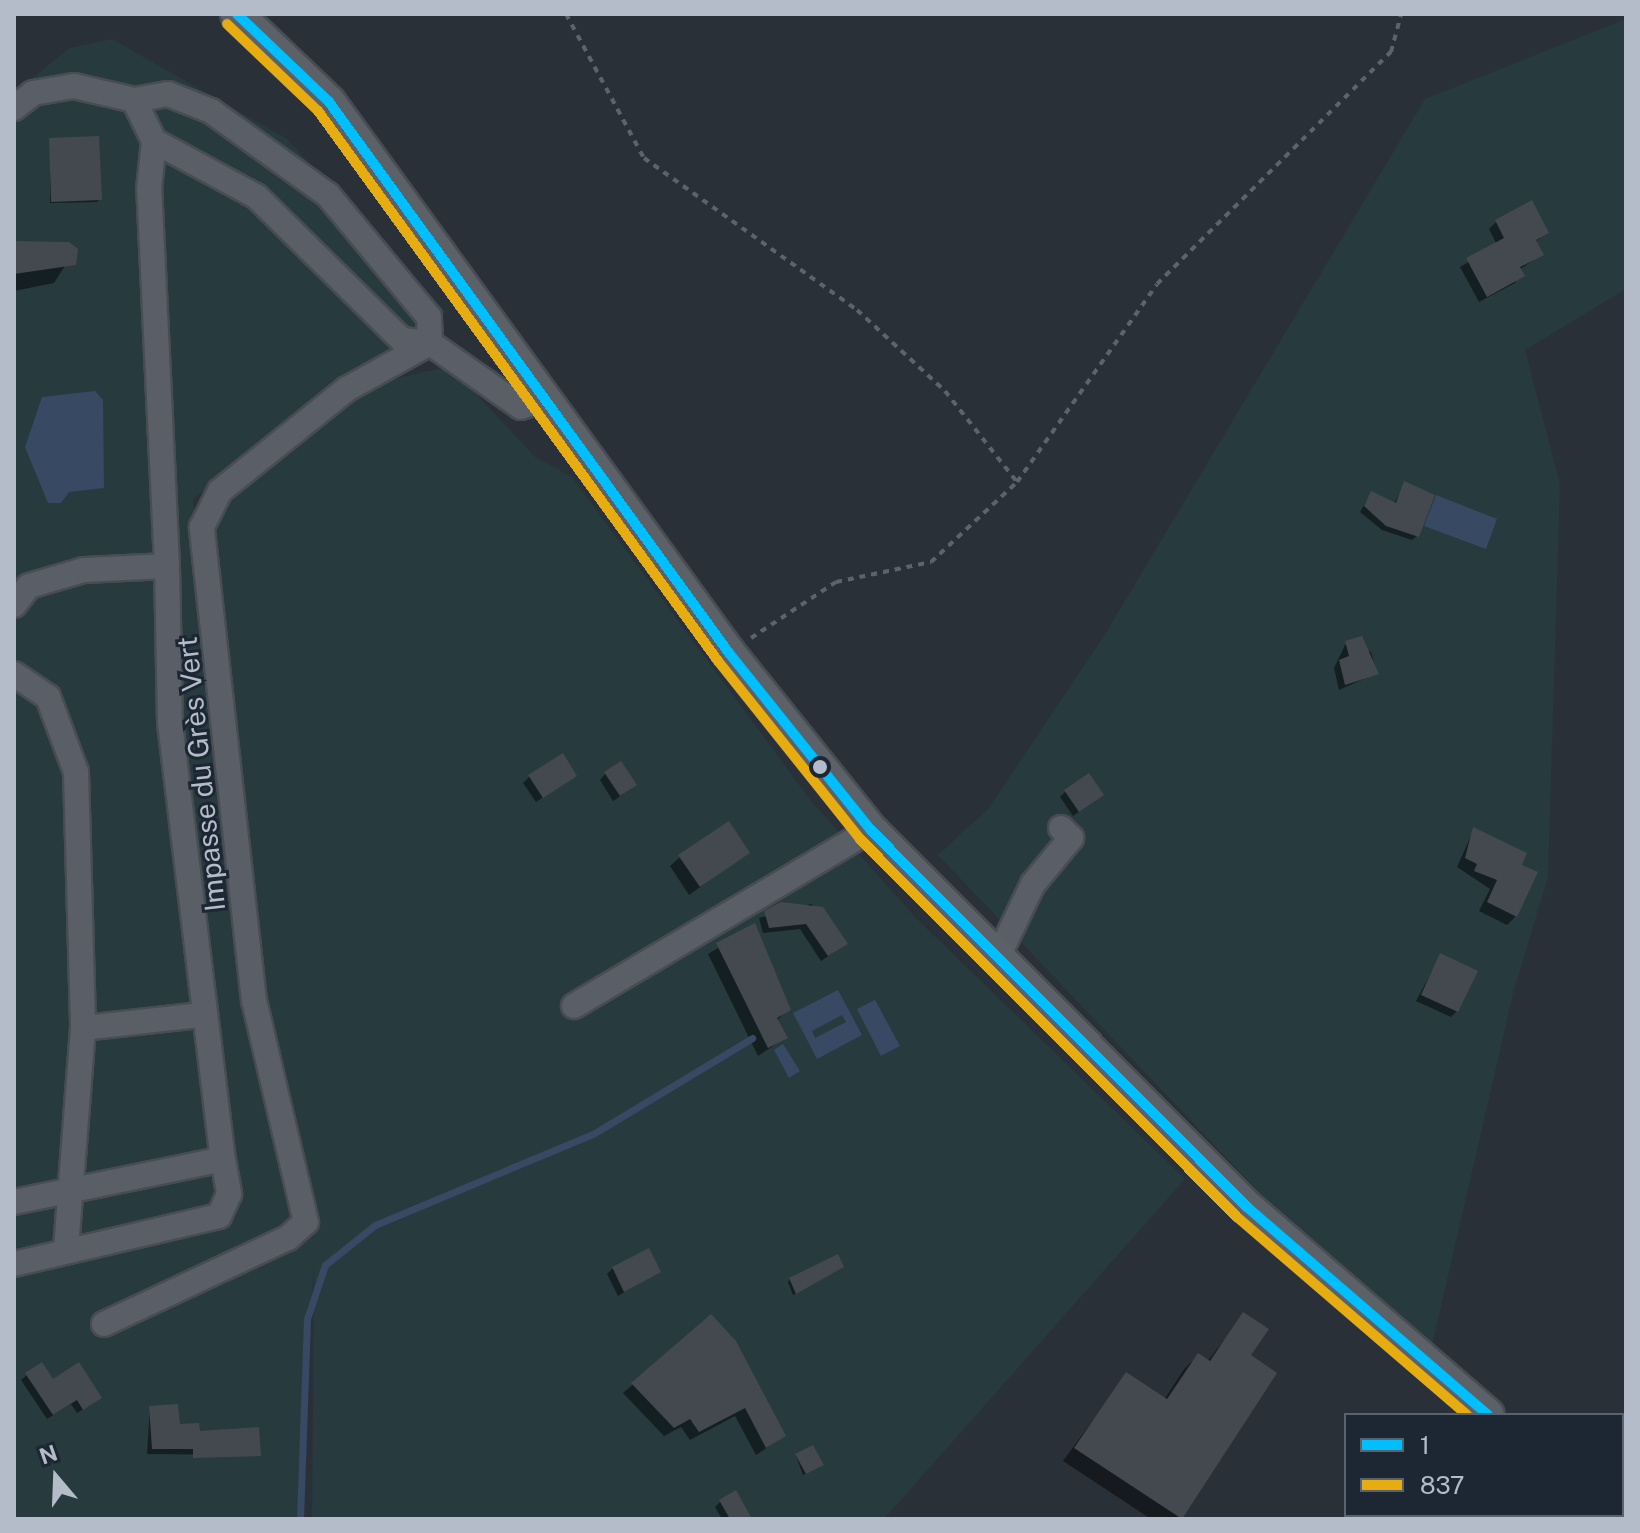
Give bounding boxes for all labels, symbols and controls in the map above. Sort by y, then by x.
street label: Impasse du Grès Vert [170,634,232,914]
unlabelled marker [812,759,828,775]
legend [1344,1413,1624,1517]
text: 1 [1420,1431,1430,1459]
north arrow [16,1437,96,1517]
text: N [36,1439,61,1469]
text: 837 [1420,1471,1464,1499]

